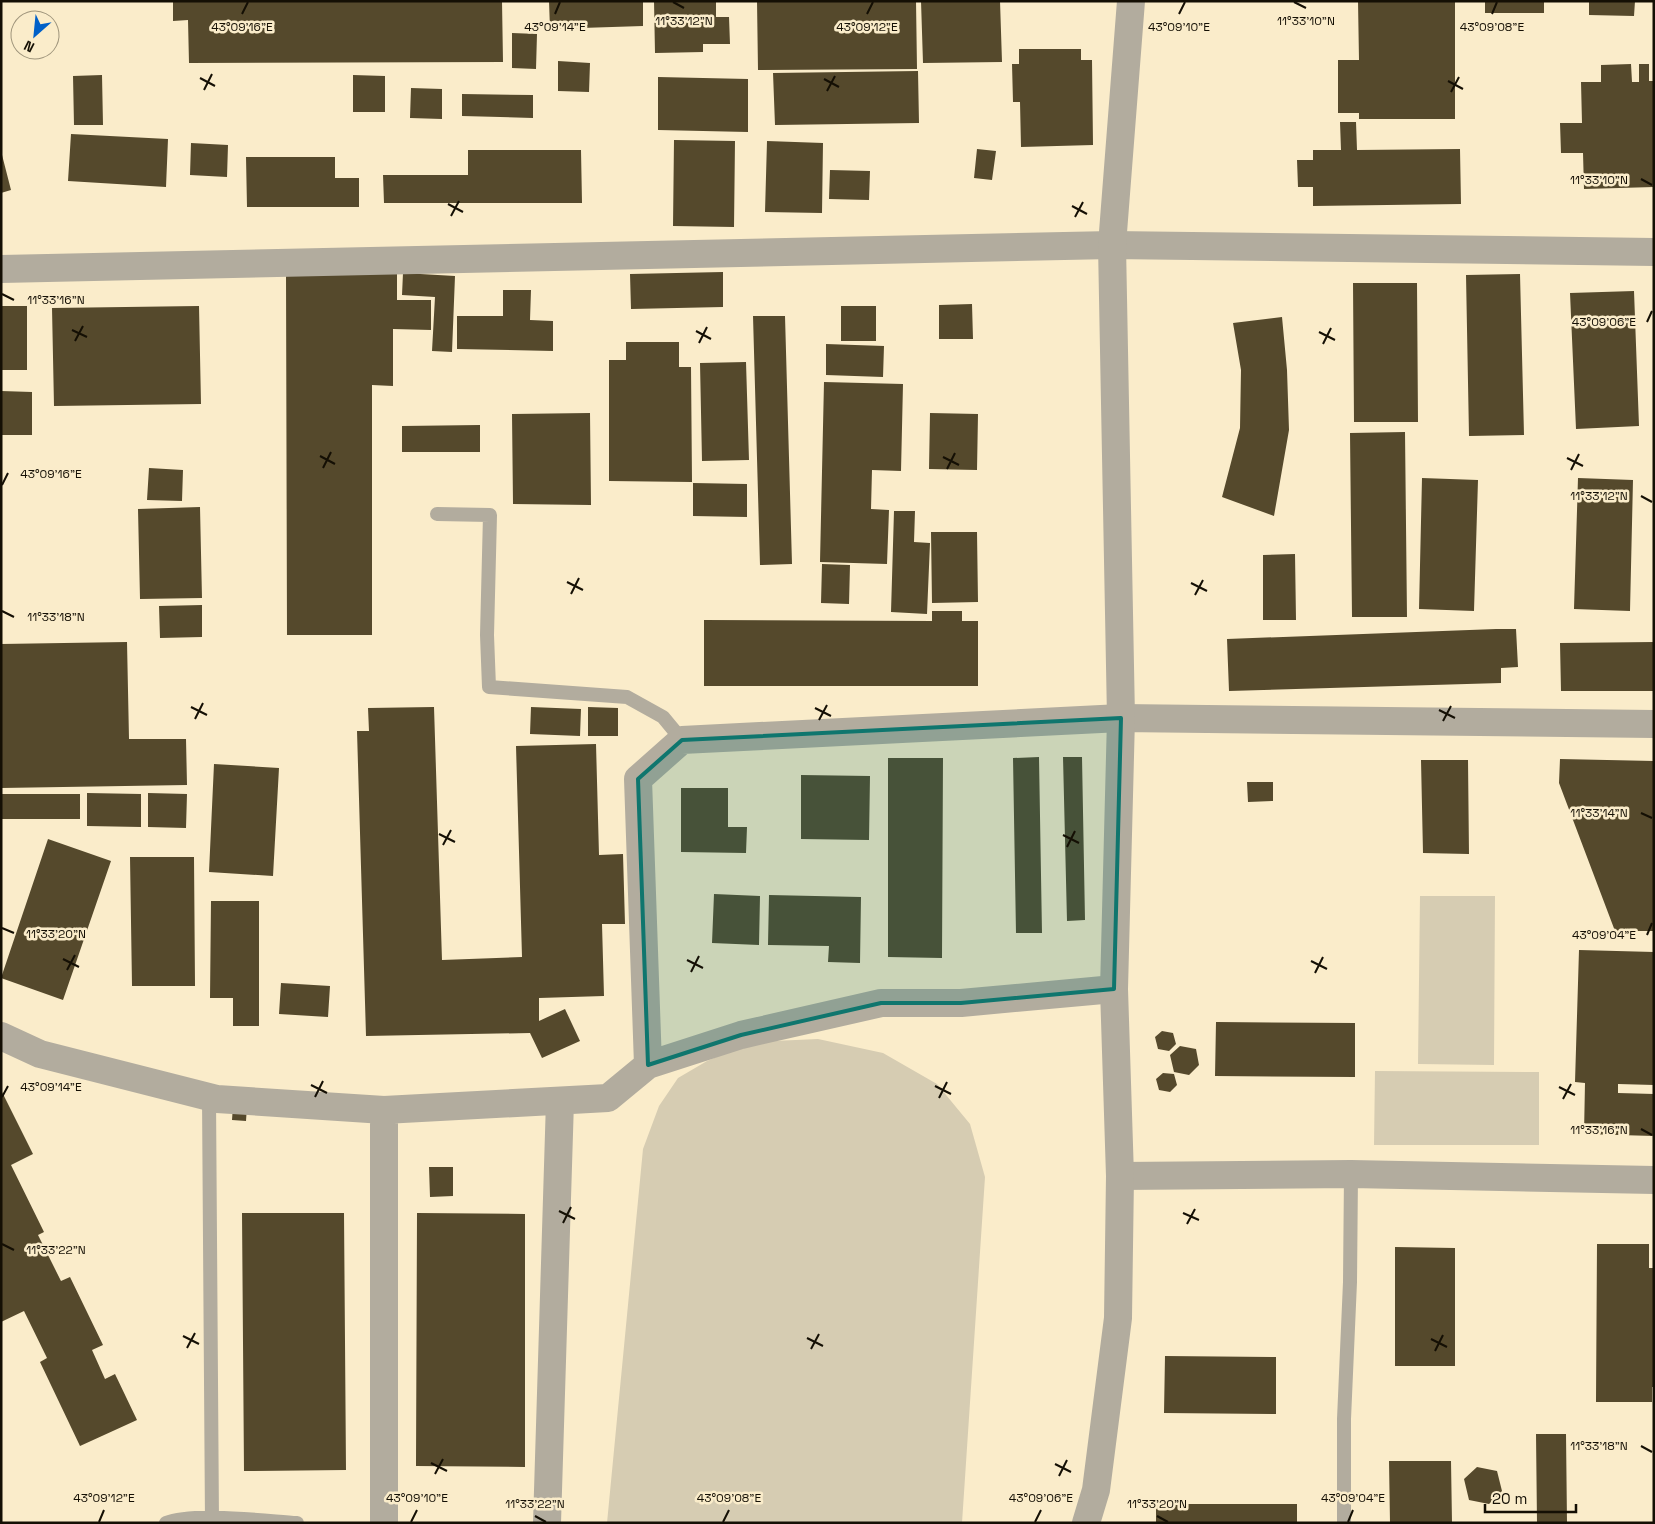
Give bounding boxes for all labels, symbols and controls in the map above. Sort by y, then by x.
north arrow [10,10,60,60]
text: 11°33'12"N [655,13,713,29]
text: 11°33'10"N [1277,13,1335,29]
text: 43°09'16"E [211,19,273,35]
text: 43°09'14"E [524,19,586,35]
text: 43°09'12"E [836,19,898,35]
text: 43°09'10"E [1148,19,1210,35]
text: 43°09'08"E [1460,19,1524,35]
text: N [21,36,37,57]
text: 11°33'10"N [1570,172,1628,188]
text: 11°33'16"N [27,292,85,308]
text: 43°09'06"E [1572,314,1636,330]
text: 43°09'16"E [20,466,82,482]
text: 11°33'12"N [1570,488,1628,504]
text: 11°33'18"N [27,609,85,625]
text: 11°33'14"N [1570,805,1628,821]
text: 11°33'20"N [26,926,86,942]
text: 43°09'04"E [1572,927,1636,943]
text: 43°09'14"E [20,1079,82,1095]
text: 11°33'16"N [1570,1122,1628,1138]
text: 11°33'22"N [26,1242,86,1258]
text: 11°33'18"N [1570,1438,1628,1454]
scale bar [1485,1482,1576,1514]
text: 20 m [1492,1489,1527,1508]
text: 43°09'12"E [73,1490,135,1506]
text: 43°09'10"E [386,1490,448,1506]
text: 43°09'08"E [697,1490,761,1506]
text: 43°09'06"E [1009,1490,1073,1506]
text: 43°09'04"E [1321,1490,1385,1506]
text: 11°33'22"N [505,1496,565,1512]
text: 11°33'20"N [1127,1496,1187,1512]

